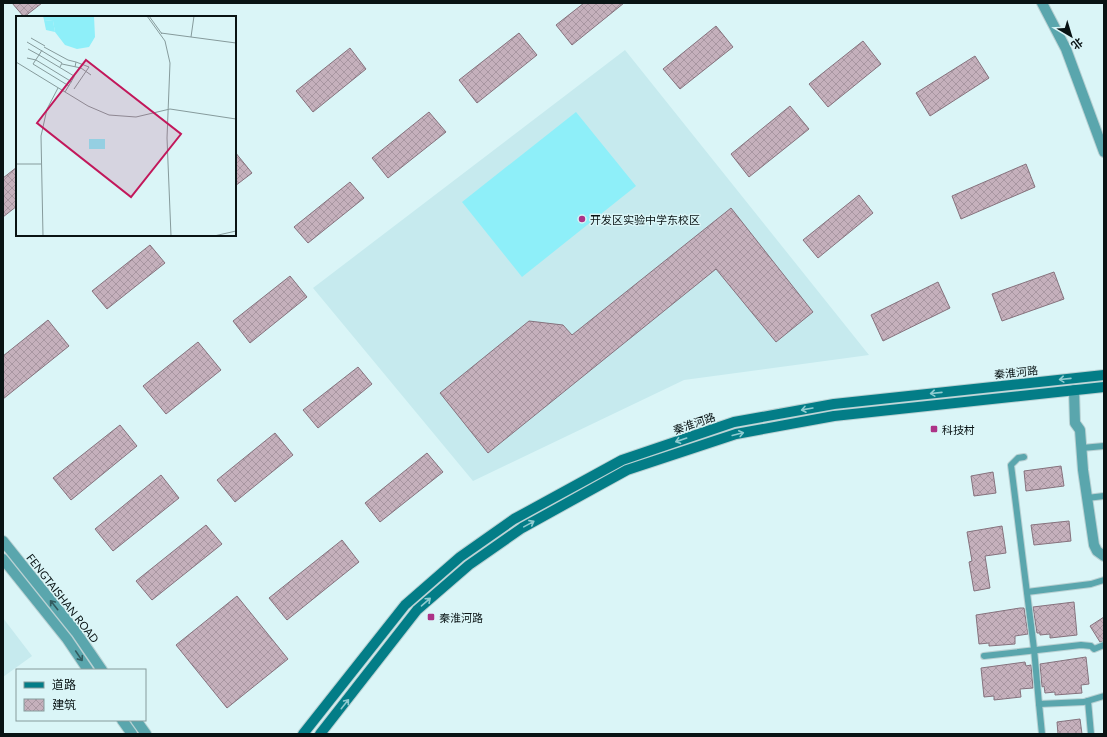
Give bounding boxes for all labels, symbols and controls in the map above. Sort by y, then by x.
inset map [16,16,236,236]
north arrow [1051,16,1091,56]
text: 北 [1069,36,1086,53]
place label: 开发区实验中学东校区 [590,213,700,226]
marker: 开发区实验中学东校区 [577,214,587,224]
street label: 秦淮河路 [993,363,1039,381]
one-way arrow [1059,375,1072,383]
one-way arrow [930,389,943,397]
one-way arrow [801,405,814,413]
street label: 秦淮河路 [671,410,717,436]
place label: 科技村 [942,423,975,436]
marker: 科技村 [929,424,939,434]
one-way arrow [731,429,744,437]
one-way arrow [675,437,688,444]
one-way arrow [523,520,535,527]
street label: FENGTAISHAN ROAD [24,551,102,645]
one-way arrow [421,598,431,607]
one-way arrow [50,599,59,610]
place label: 秦淮河路 [439,611,483,624]
marker: 秦淮河路 [426,612,436,622]
one-way arrow [75,650,83,661]
legend [16,669,146,721]
text: 道路 [52,677,76,692]
text: 建筑 [52,697,76,712]
one-way arrow [340,698,349,709]

